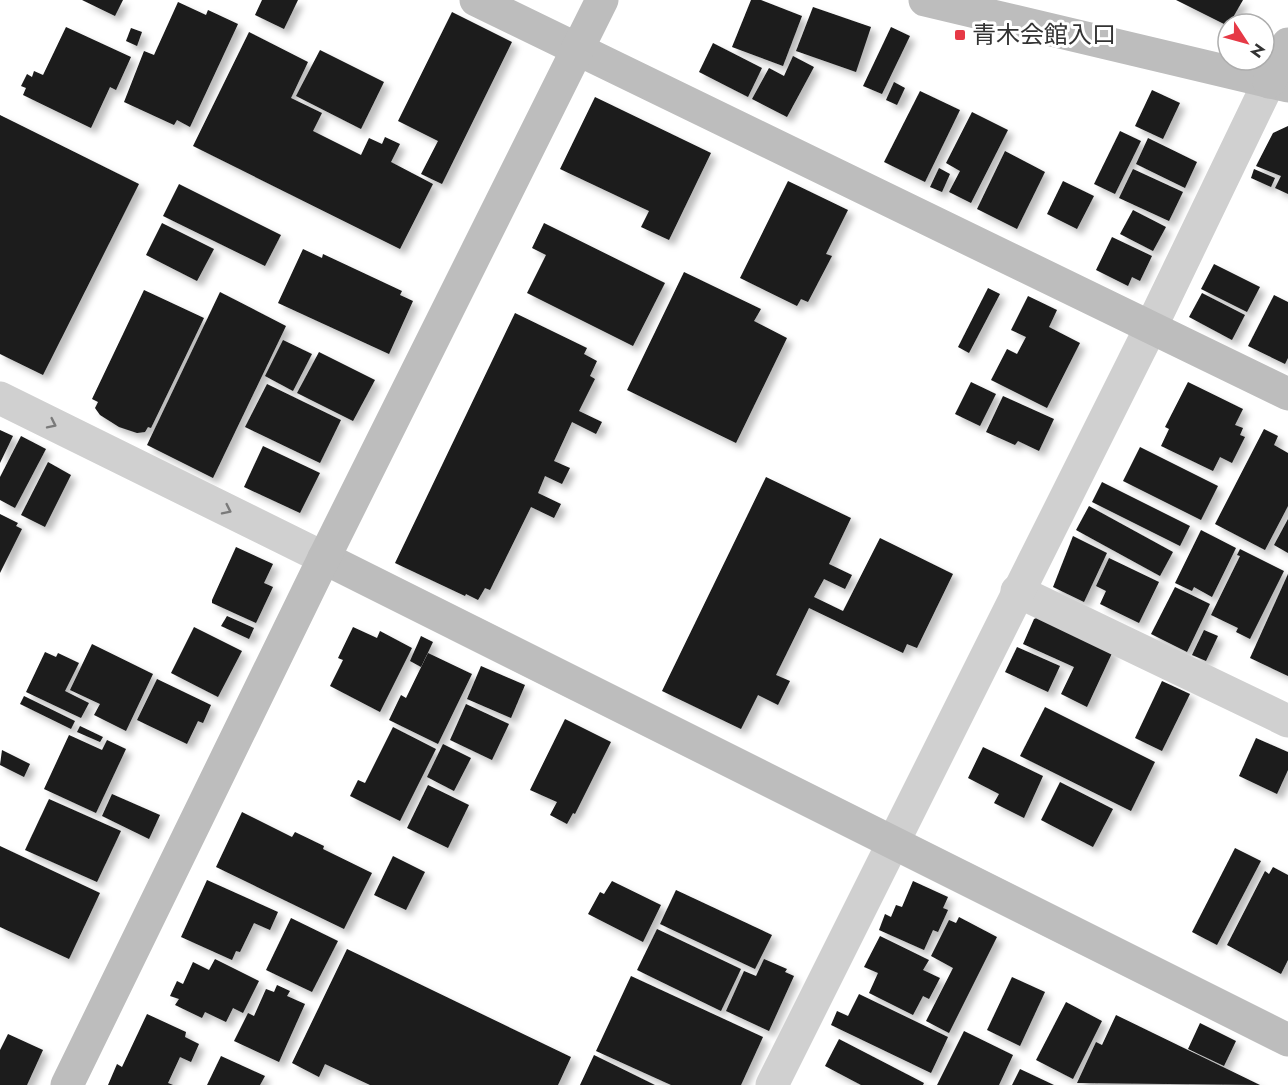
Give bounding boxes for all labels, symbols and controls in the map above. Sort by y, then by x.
north arrow [1216,12,1276,72]
place label: 青木会館入口 [972,17,1116,52]
marker: 青木会館入口 [953,28,967,42]
text: N [1245,39,1271,62]
one-way arrow [46,417,57,428]
one-way arrow [221,503,232,515]

